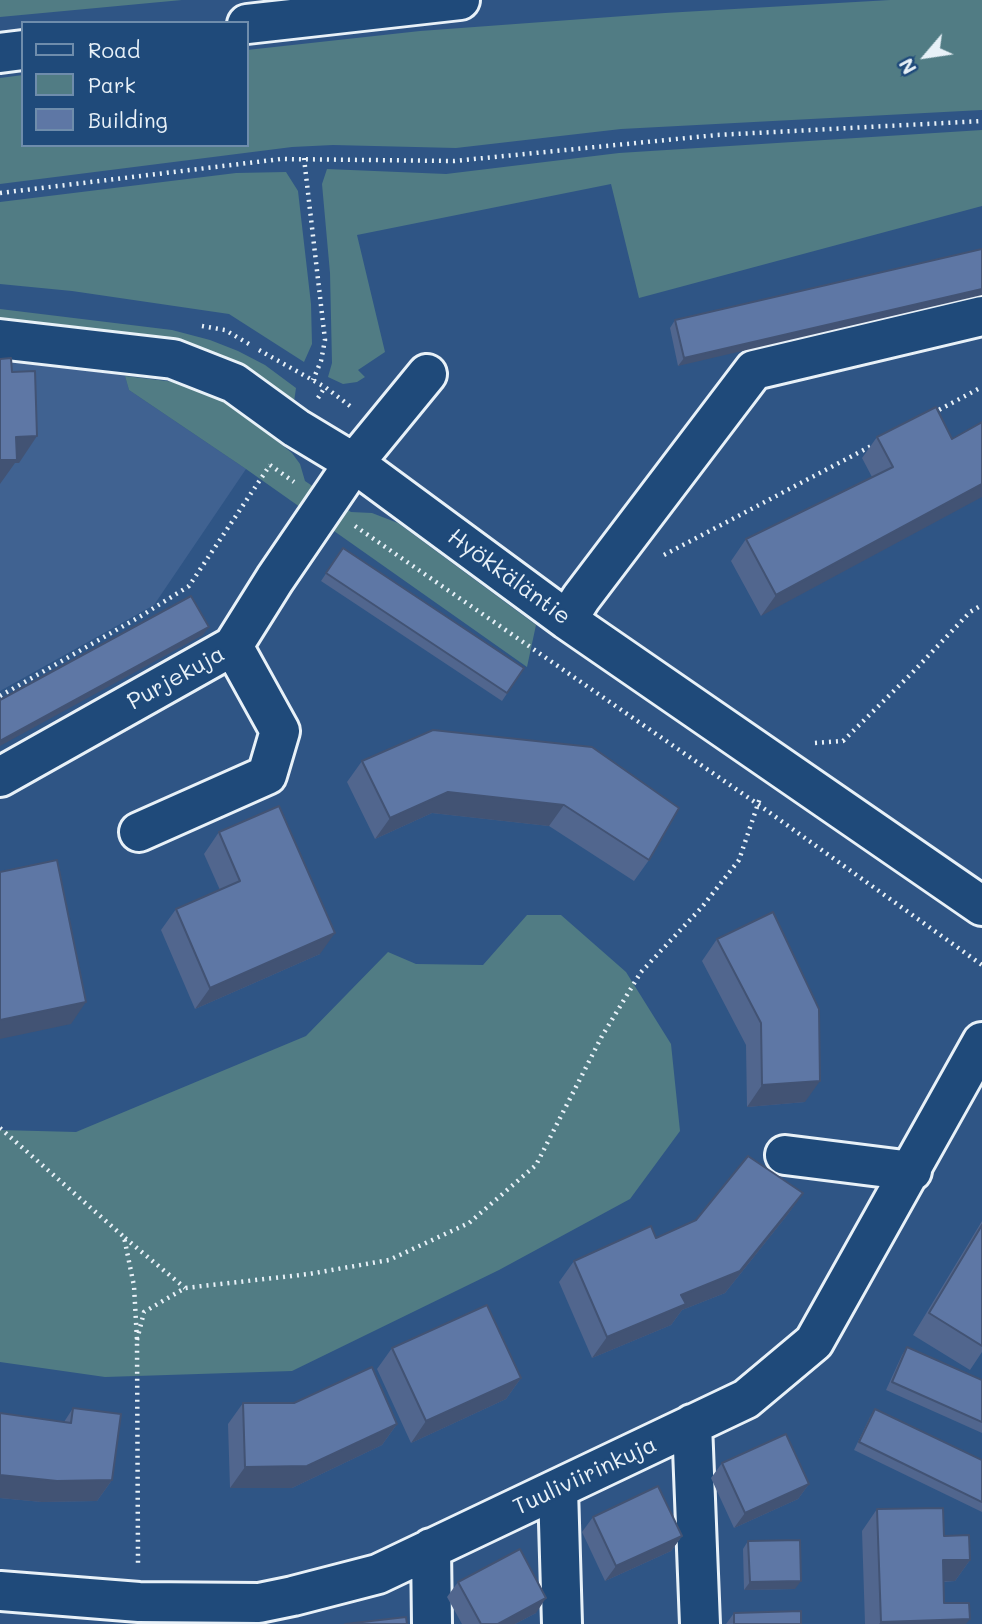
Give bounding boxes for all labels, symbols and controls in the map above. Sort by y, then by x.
legend [21,21,248,147]
north arrow [891,21,961,91]
text: Road [88,36,140,63]
text: N [893,54,922,79]
text: Park [88,71,136,98]
text: Building [88,106,168,133]
street label: Hyökkäläntie [442,523,576,631]
street label: Purjekuja [123,640,229,716]
street label: Tuuliviirinkuja [509,1431,661,1521]

